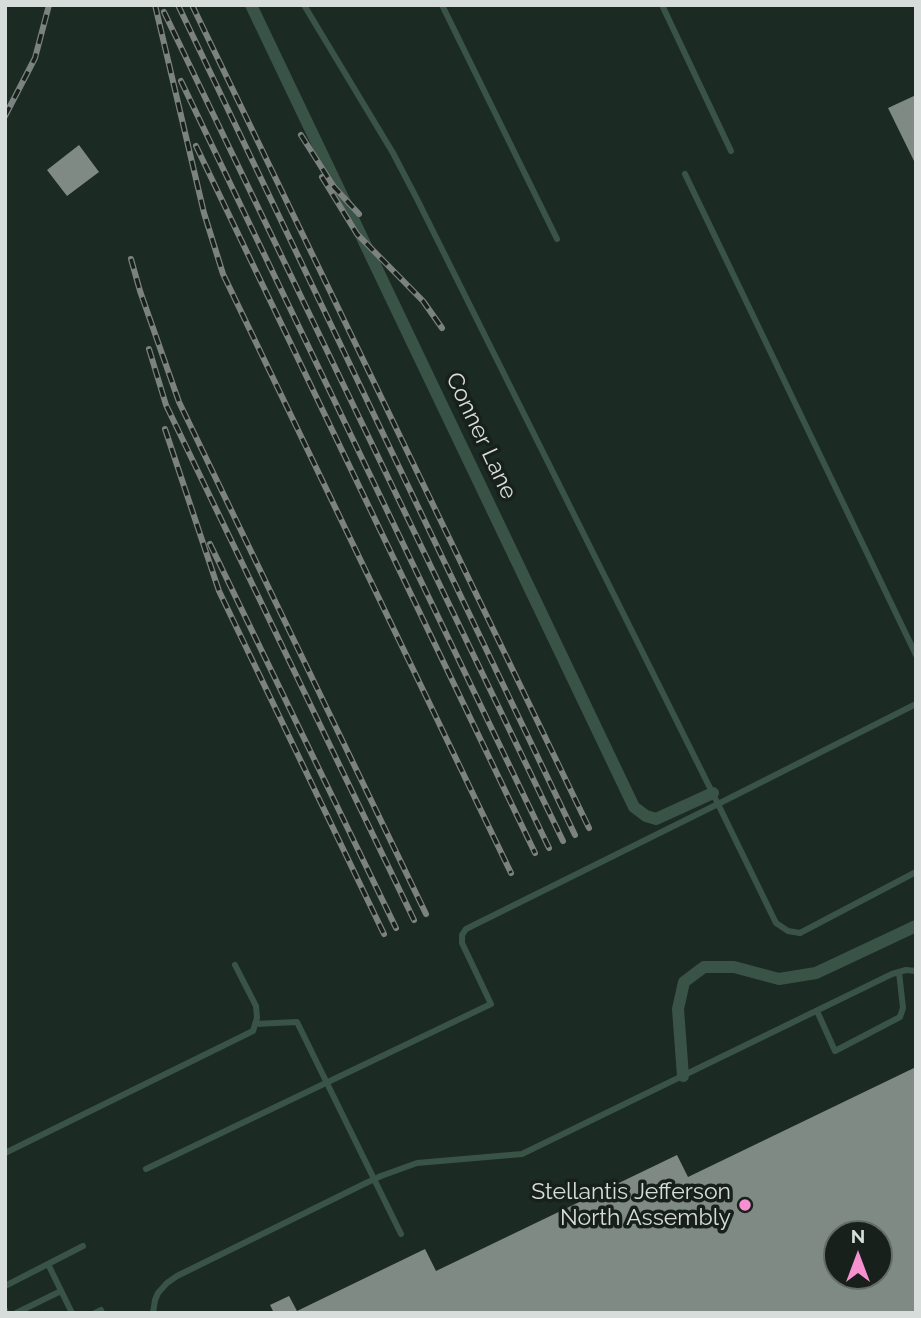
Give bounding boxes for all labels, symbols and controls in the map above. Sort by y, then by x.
street label: Conner Lane [440,368,522,504]
place label: Stellantis Jefferson North Assembly [531,1178,731,1232]
marker: Stellantis Jefferson North Assembly [737,1197,753,1213]
north arrow [823,1220,893,1290]
text: N [851,1225,865,1247]

